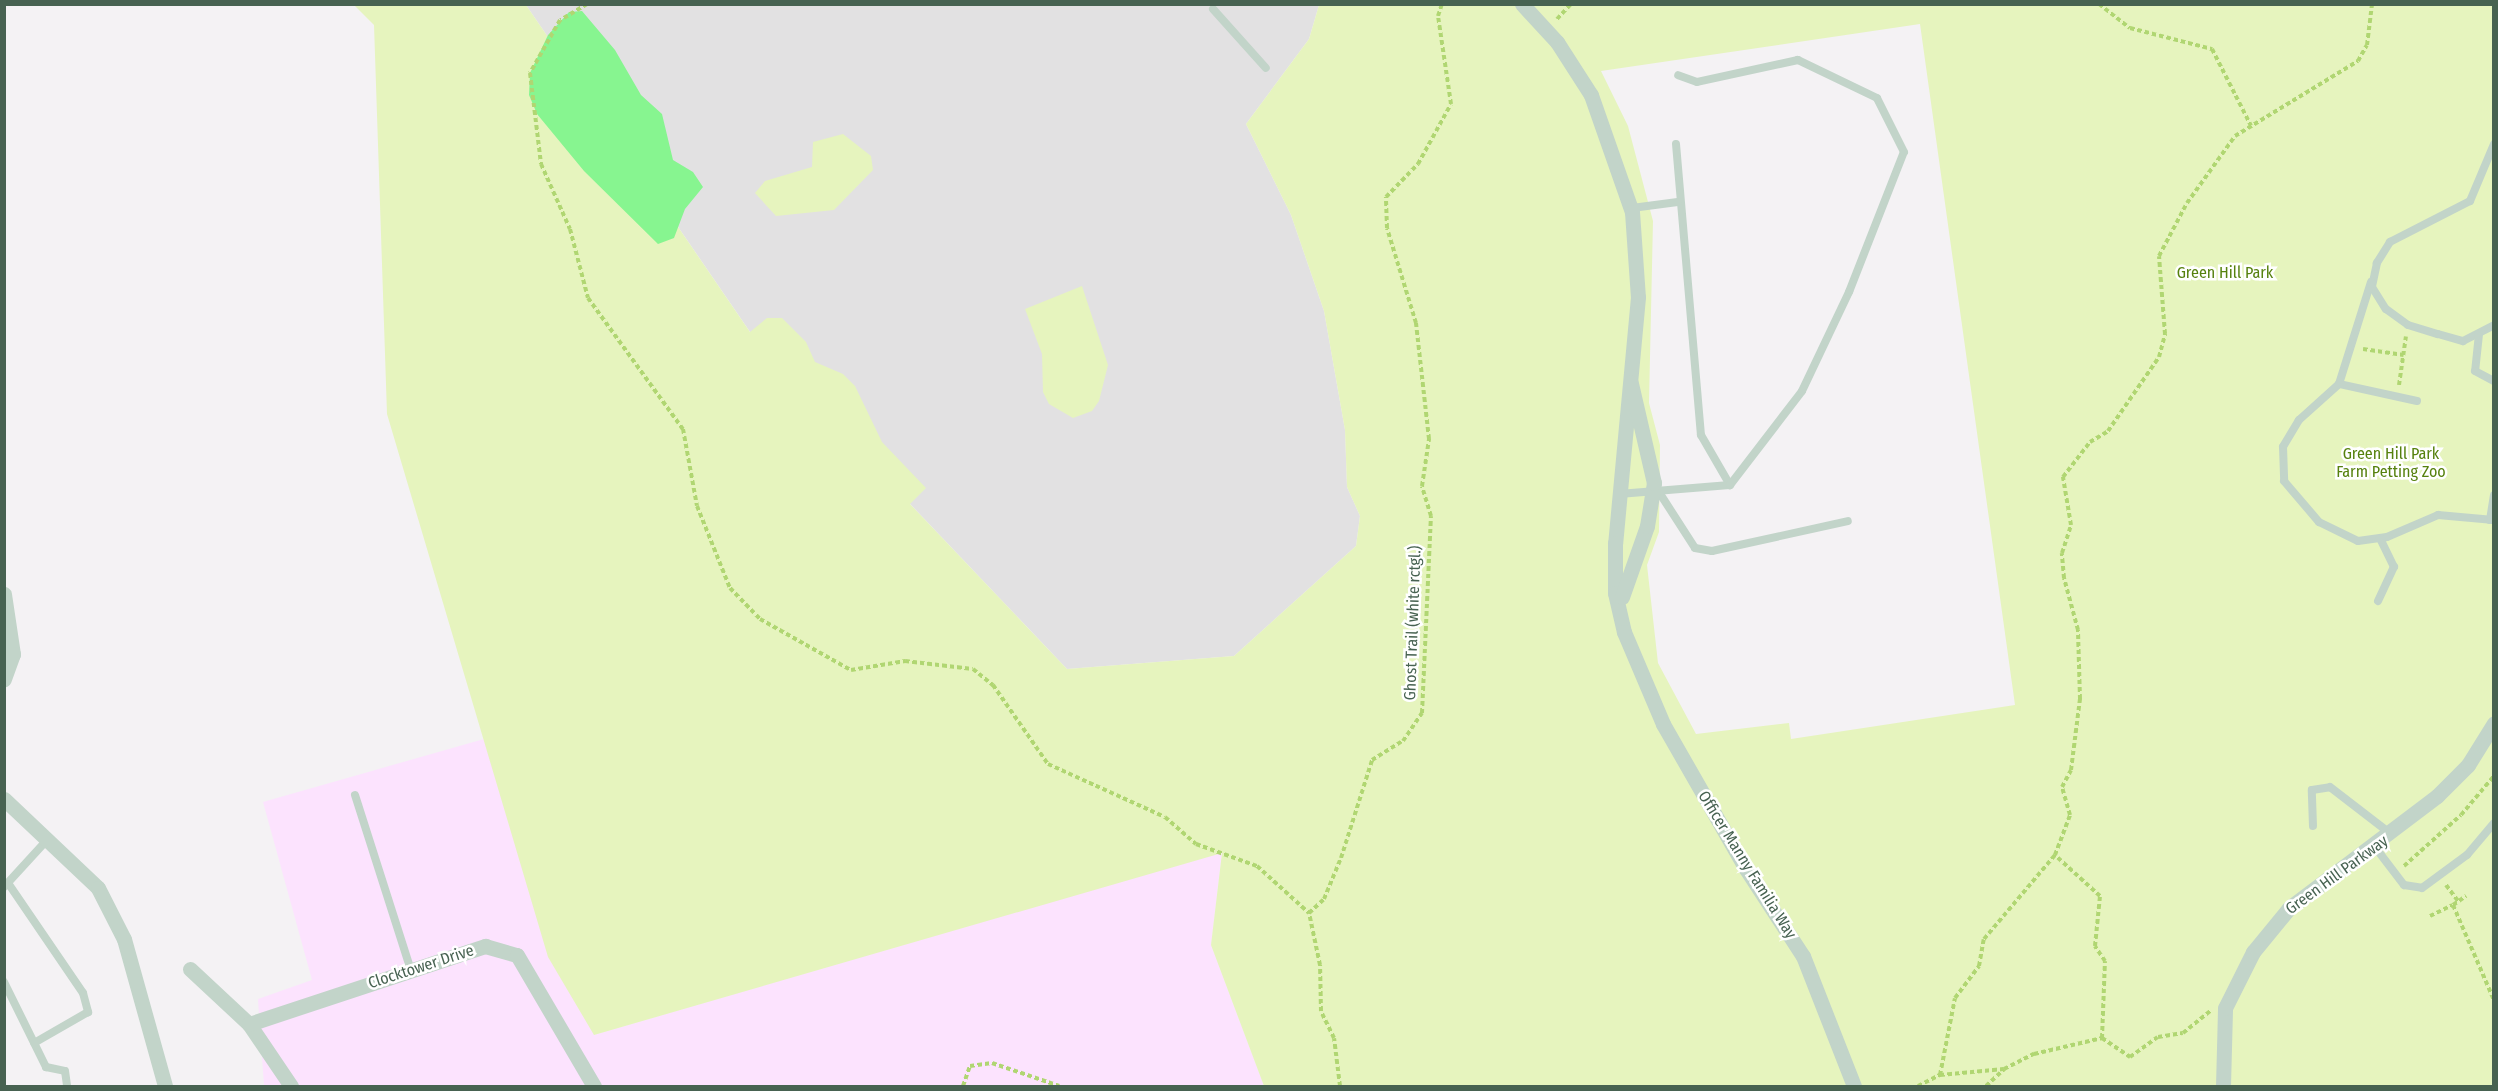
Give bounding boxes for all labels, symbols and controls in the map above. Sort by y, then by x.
park label: Green Hill Park [2177,263,2273,283]
park label: Green Hill Park Farm Petting Zoo [2336,444,2446,482]
street label: Ghost Trail (white rctgl.) [1401,545,1425,701]
street label: Officer Manny Familia Way [1694,788,1800,942]
street label: Green Hill Parkway [2282,831,2392,919]
street label: Clocktower Drive [366,941,476,993]

